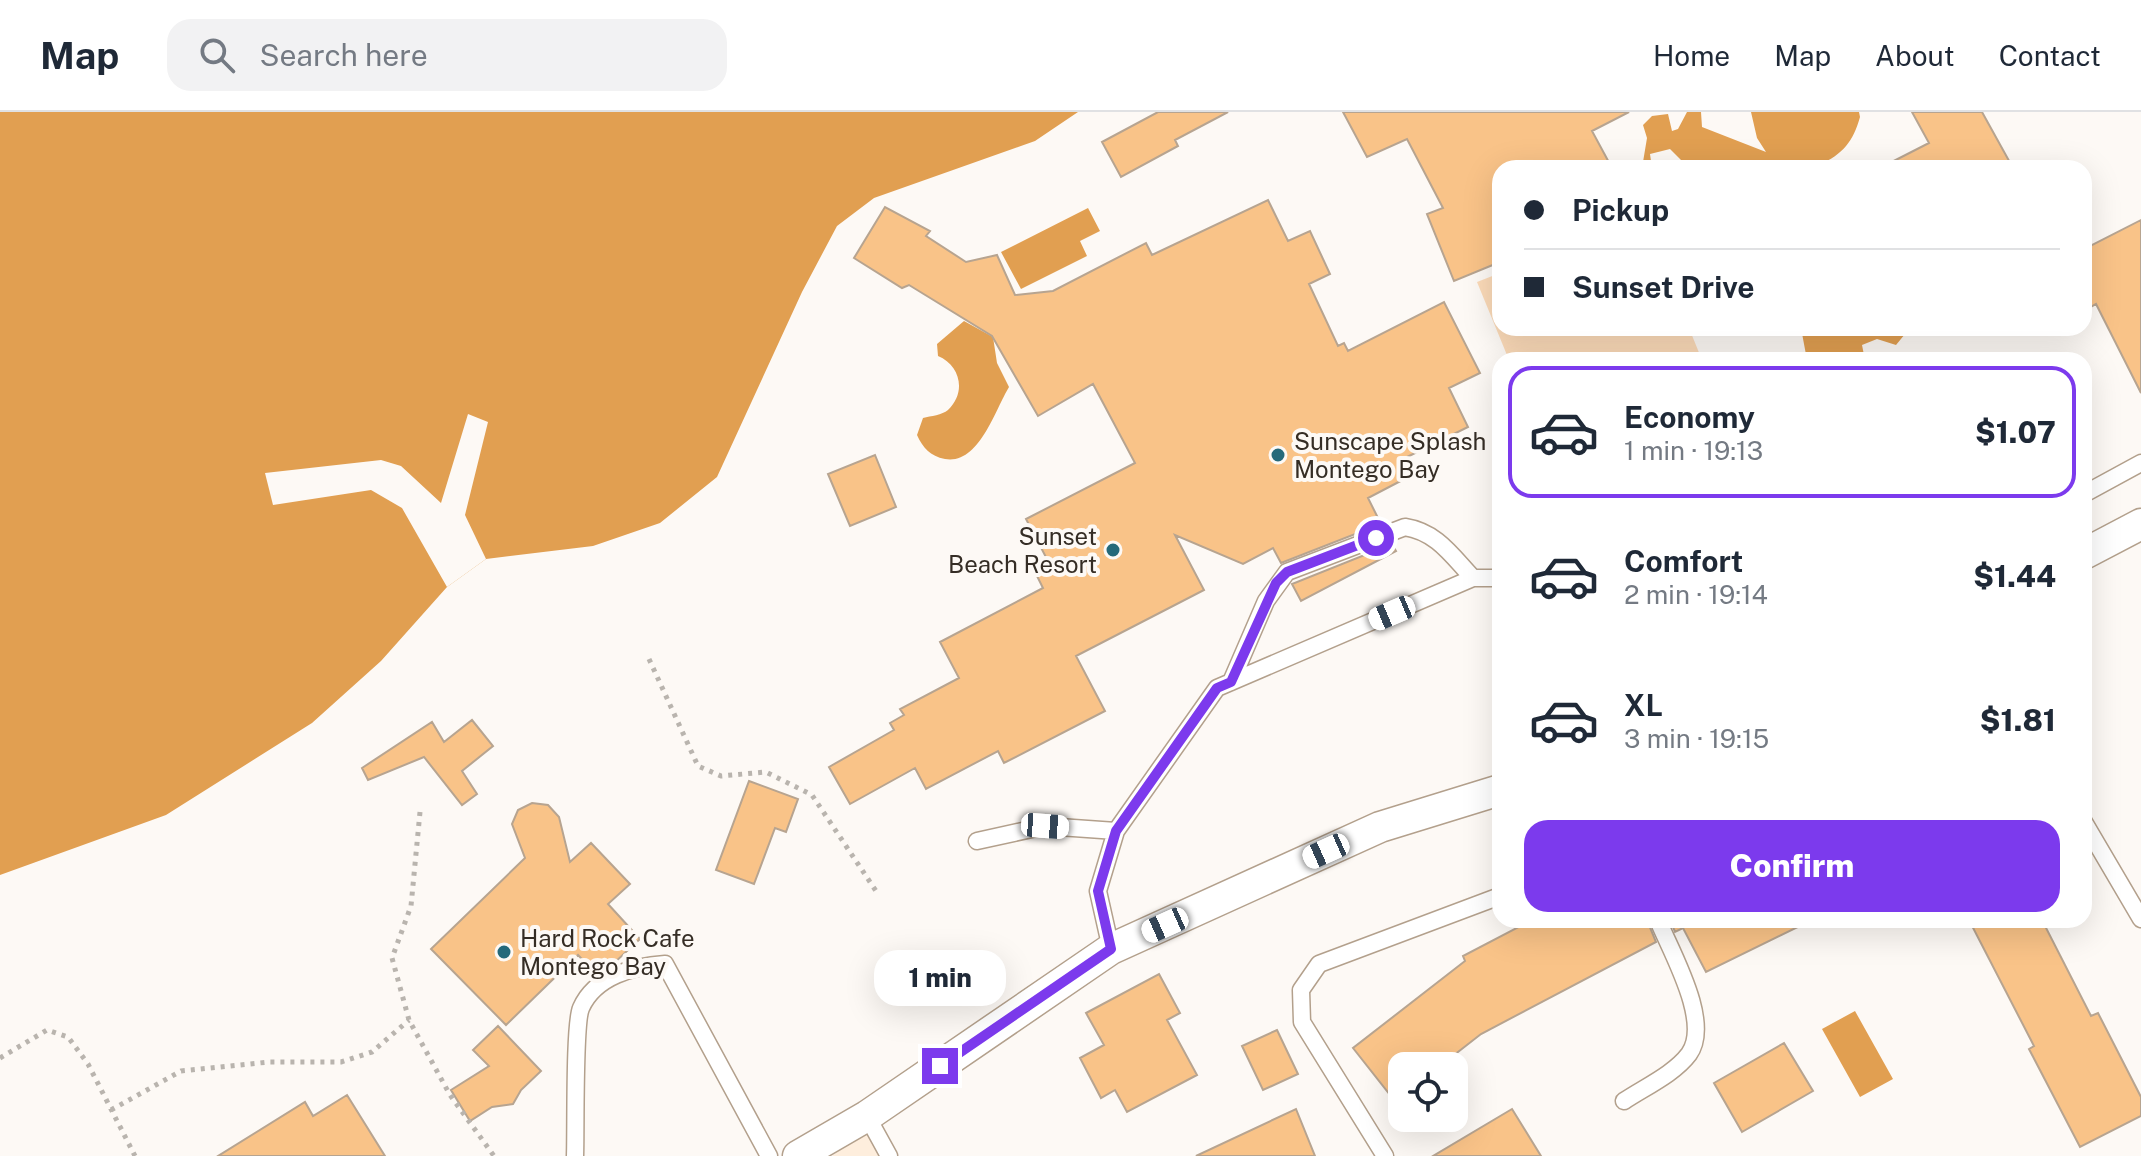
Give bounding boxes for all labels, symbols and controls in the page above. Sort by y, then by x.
search box [167,19,727,91]
text: Map [40,33,119,78]
icon: search [195,33,239,77]
text: Search here [259,37,428,73]
text: Home [1653,39,1730,72]
text: Map [1774,39,1831,72]
text: About [1875,39,1955,72]
text: Contact [1999,39,2101,72]
text: Pickup [1572,192,1669,228]
text: Sunset Drive [1572,269,1755,305]
icon: car [1528,396,1600,468]
text: Economy [1624,399,1755,435]
text: $1.07 [1975,414,2056,450]
place label: Sunscape Splash Montego Bay [1294,427,1486,483]
text: 1 min · 19:13 [1624,435,1763,466]
marker: Sunscape Splash Montego Bay [1269,446,1287,464]
route start [1358,520,1394,556]
place label: Sunset Beach Resort [948,522,1097,578]
icon: car [1528,540,1600,612]
marker: Sunset Beach Resort [1104,541,1122,559]
text: Comfort [1624,543,1743,579]
text: $1.44 [1973,558,2056,594]
text: 2 min · 19:14 [1624,579,1768,610]
car [1365,593,1419,633]
icon: car [1528,684,1600,756]
text: XL [1624,687,1663,723]
text: $1.81 [1980,702,2056,738]
text: 3 min · 19:15 [1624,723,1769,754]
car [1020,812,1070,840]
button: Confirm [1524,820,2060,912]
car [1299,830,1353,872]
car [1138,904,1192,946]
place label: Hard Rock Cafe Montego Bay [520,924,695,980]
marker: Hard Rock Cafe Montego Bay [495,943,513,961]
callout: 1 min [874,950,1006,1006]
text: 1 min [908,962,972,993]
route end [922,1048,958,1084]
map controls [1388,1052,1468,1132]
button: locate [1388,1052,1468,1132]

